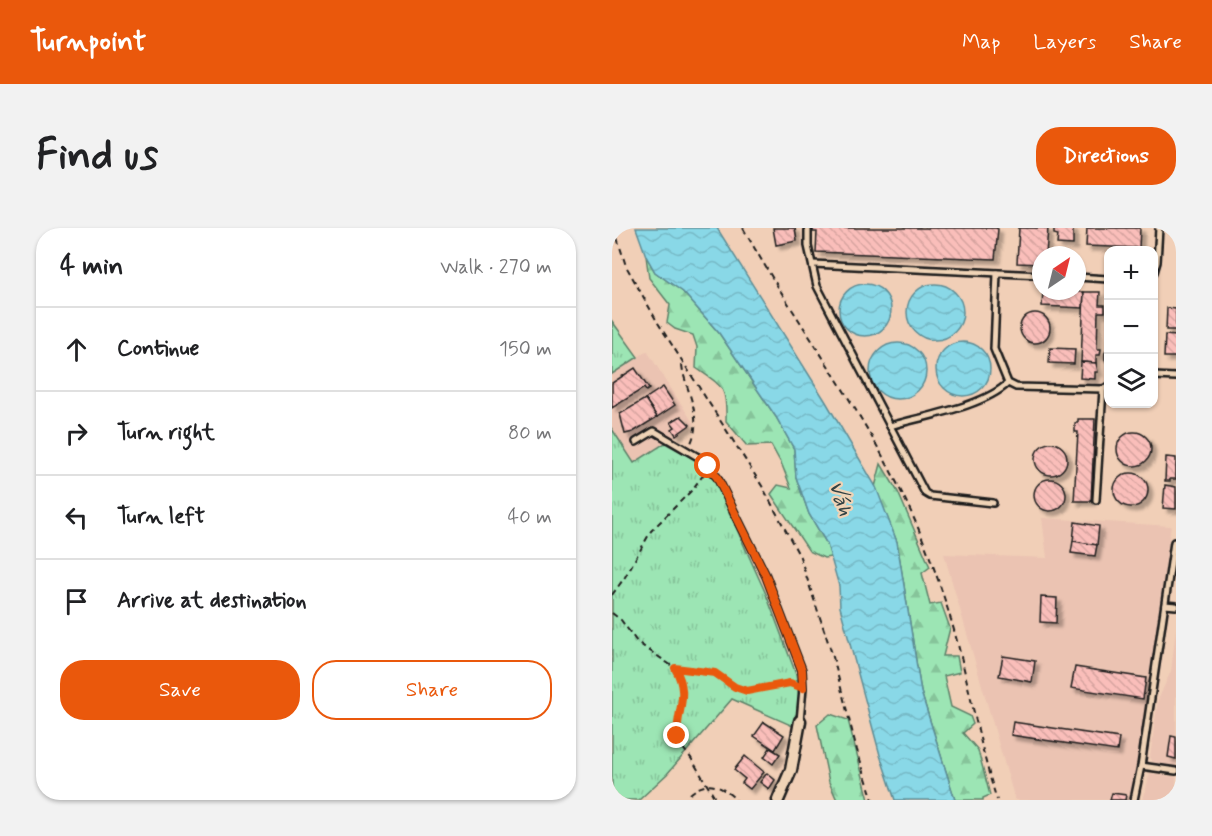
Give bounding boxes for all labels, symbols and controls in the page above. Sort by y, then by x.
text: Turnpoint [30,24,146,61]
text: Map [962,28,1000,56]
text: Layers [1033,28,1096,56]
text: Share [1129,28,1182,56]
button: Directions [1036,127,1176,185]
text: Find us [36,129,158,184]
north arrow [1032,246,1086,300]
map controls [1104,246,1158,408]
button: + [1104,246,1158,300]
text: 4 min [60,250,123,284]
text: Walk · 270 m [440,254,552,281]
button: − [1104,300,1158,354]
icon: ahead [60,333,93,366]
text: Continue [117,335,199,363]
text: 150 m [499,336,552,363]
button: layers [1104,354,1158,408]
icon: right [60,417,93,450]
text: Turn right [117,419,215,447]
text: 80 m [508,420,552,447]
route start [694,452,720,478]
water label: Váh [821,477,859,520]
icon: left [60,501,93,534]
text: Turn left [117,503,205,531]
text: 40 m [508,504,552,531]
icon: arrive [60,585,93,618]
text: Arrive at destination [117,587,307,615]
button: Save [60,660,300,720]
button: Share [312,660,552,720]
route end [663,722,689,748]

